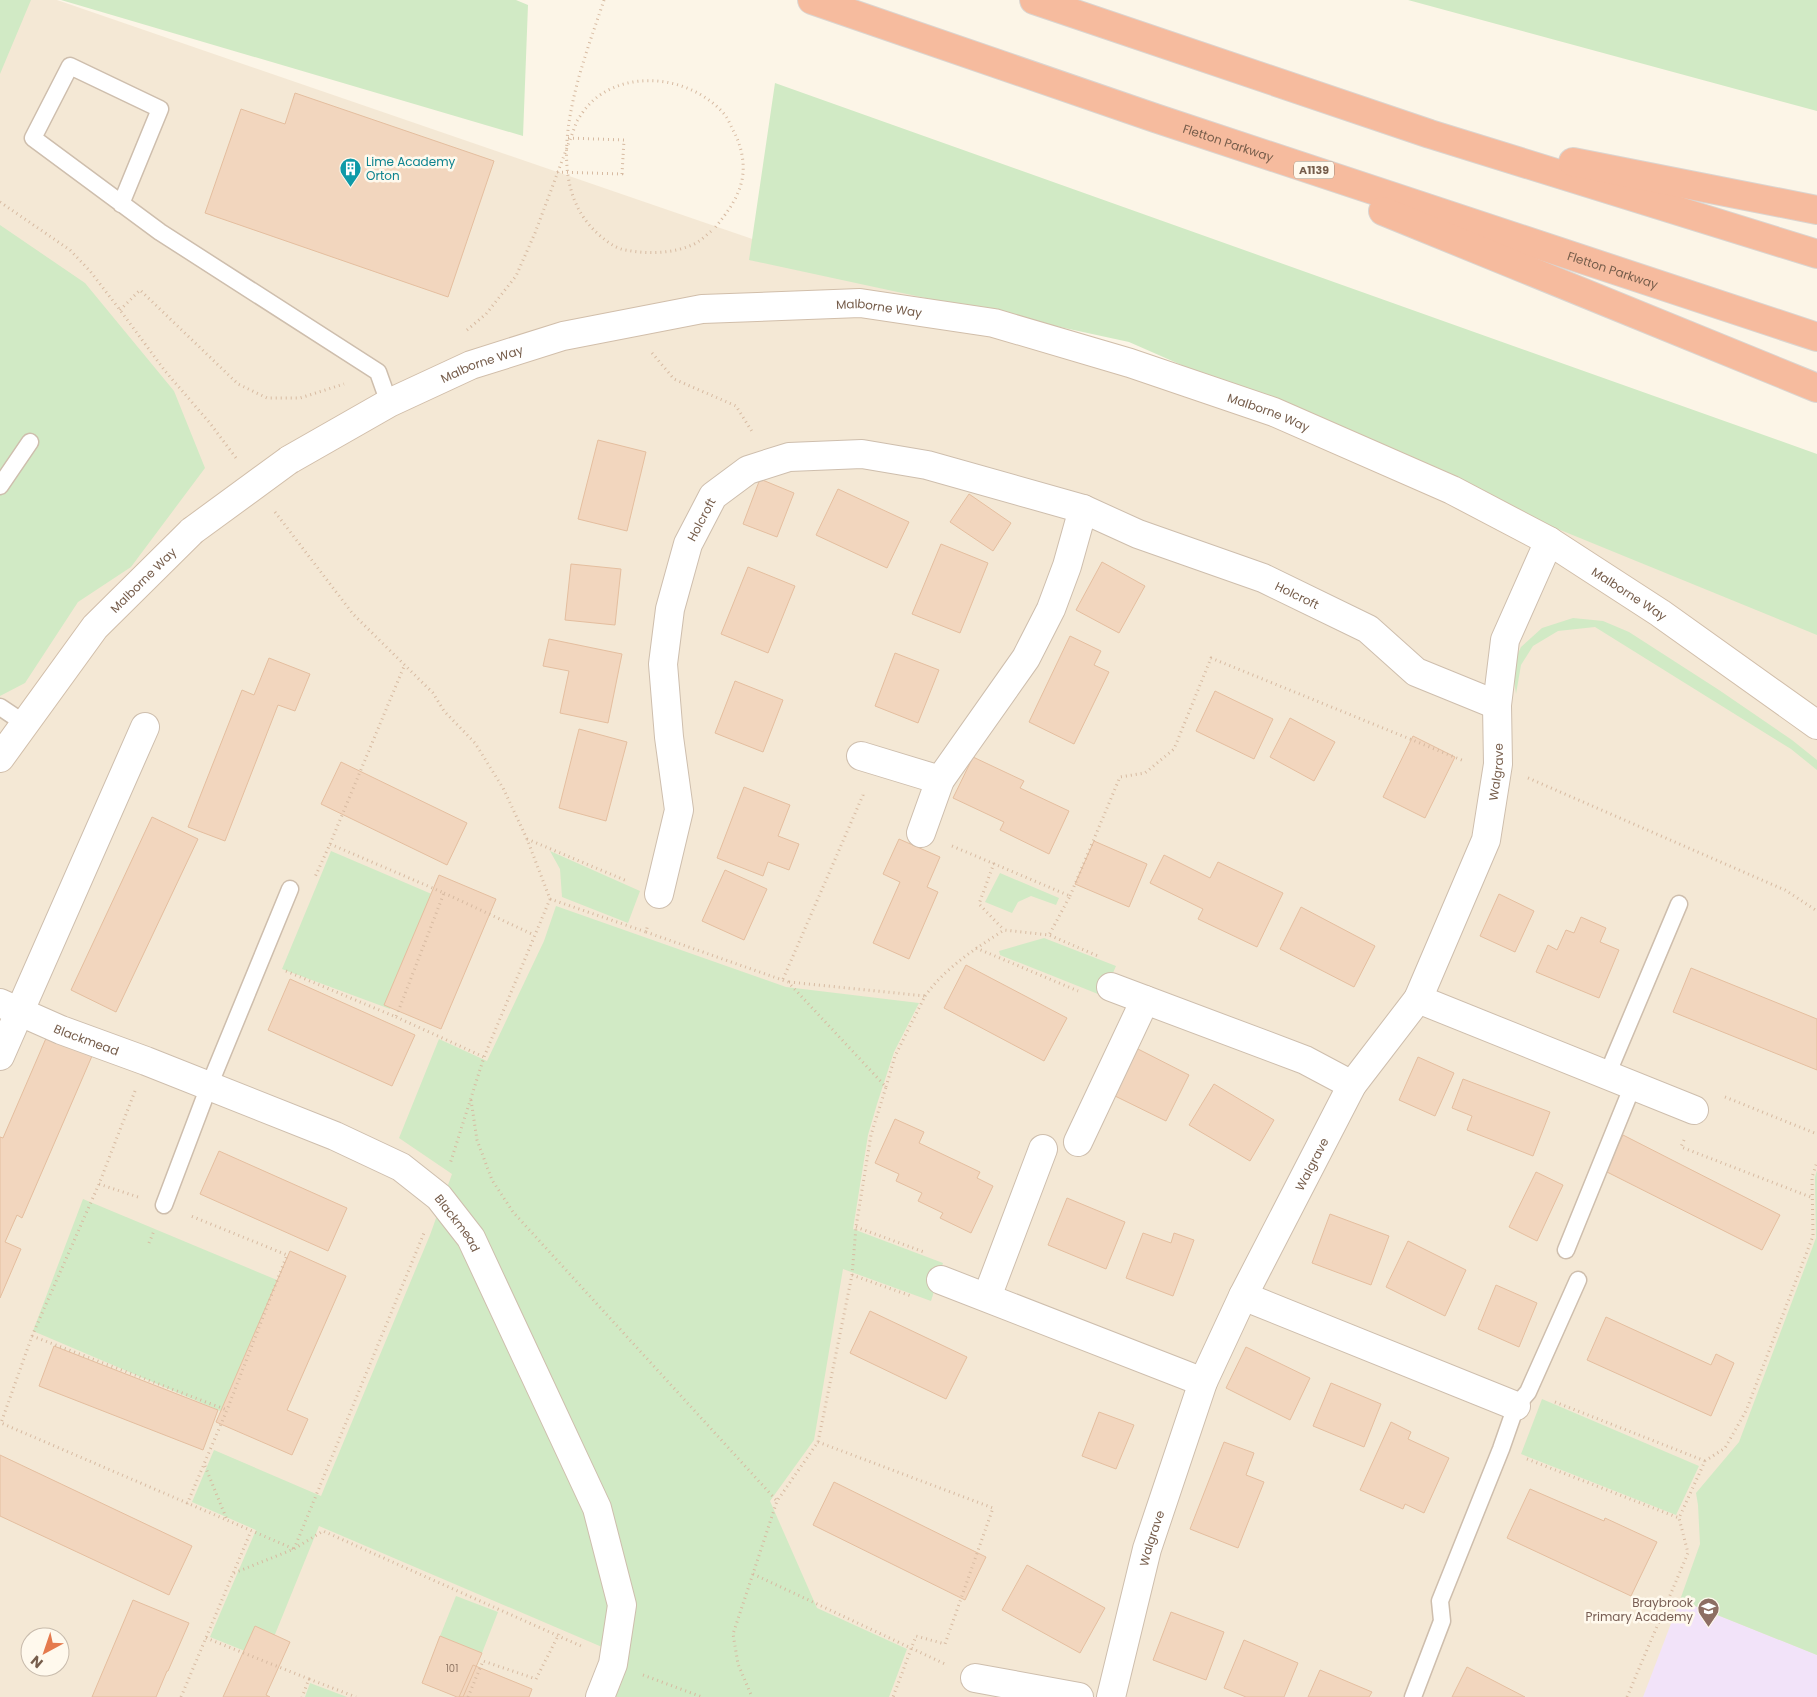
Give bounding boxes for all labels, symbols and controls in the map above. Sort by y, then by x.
street label: Fletton Parkway [1181,119,1276,165]
place label: Lime Academy Orton [366,153,456,184]
building icon: Lime Academy Orton [338,156,362,187]
road number: A1139 [1294,162,1334,178]
street label: Fletton Parkway [1565,247,1661,292]
street label: Malborne Way [836,294,923,321]
street label: Malborne Way [438,341,525,387]
street label: Malborne Way [1225,388,1313,435]
street label: Holcroft [683,495,719,544]
street label: Malborne Way [106,543,180,616]
street label: Malborne Way [1589,563,1671,624]
street label: Holcroft [1273,577,1322,613]
street label: Walgrave [1484,743,1507,802]
street label: Blackmead [51,1020,121,1059]
street label: Walgrave [1290,1134,1332,1193]
street label: Blackmead [431,1190,485,1254]
street label: Walgrave [1135,1508,1168,1568]
place label: Braybrook Primary Academy [1586,1594,1694,1625]
school or university icon: Braybrook Primary Academy [1697,1597,1721,1628]
north arrow [20,1627,70,1677]
text: N [26,1651,47,1673]
house number: 101 [446,1661,458,1676]

